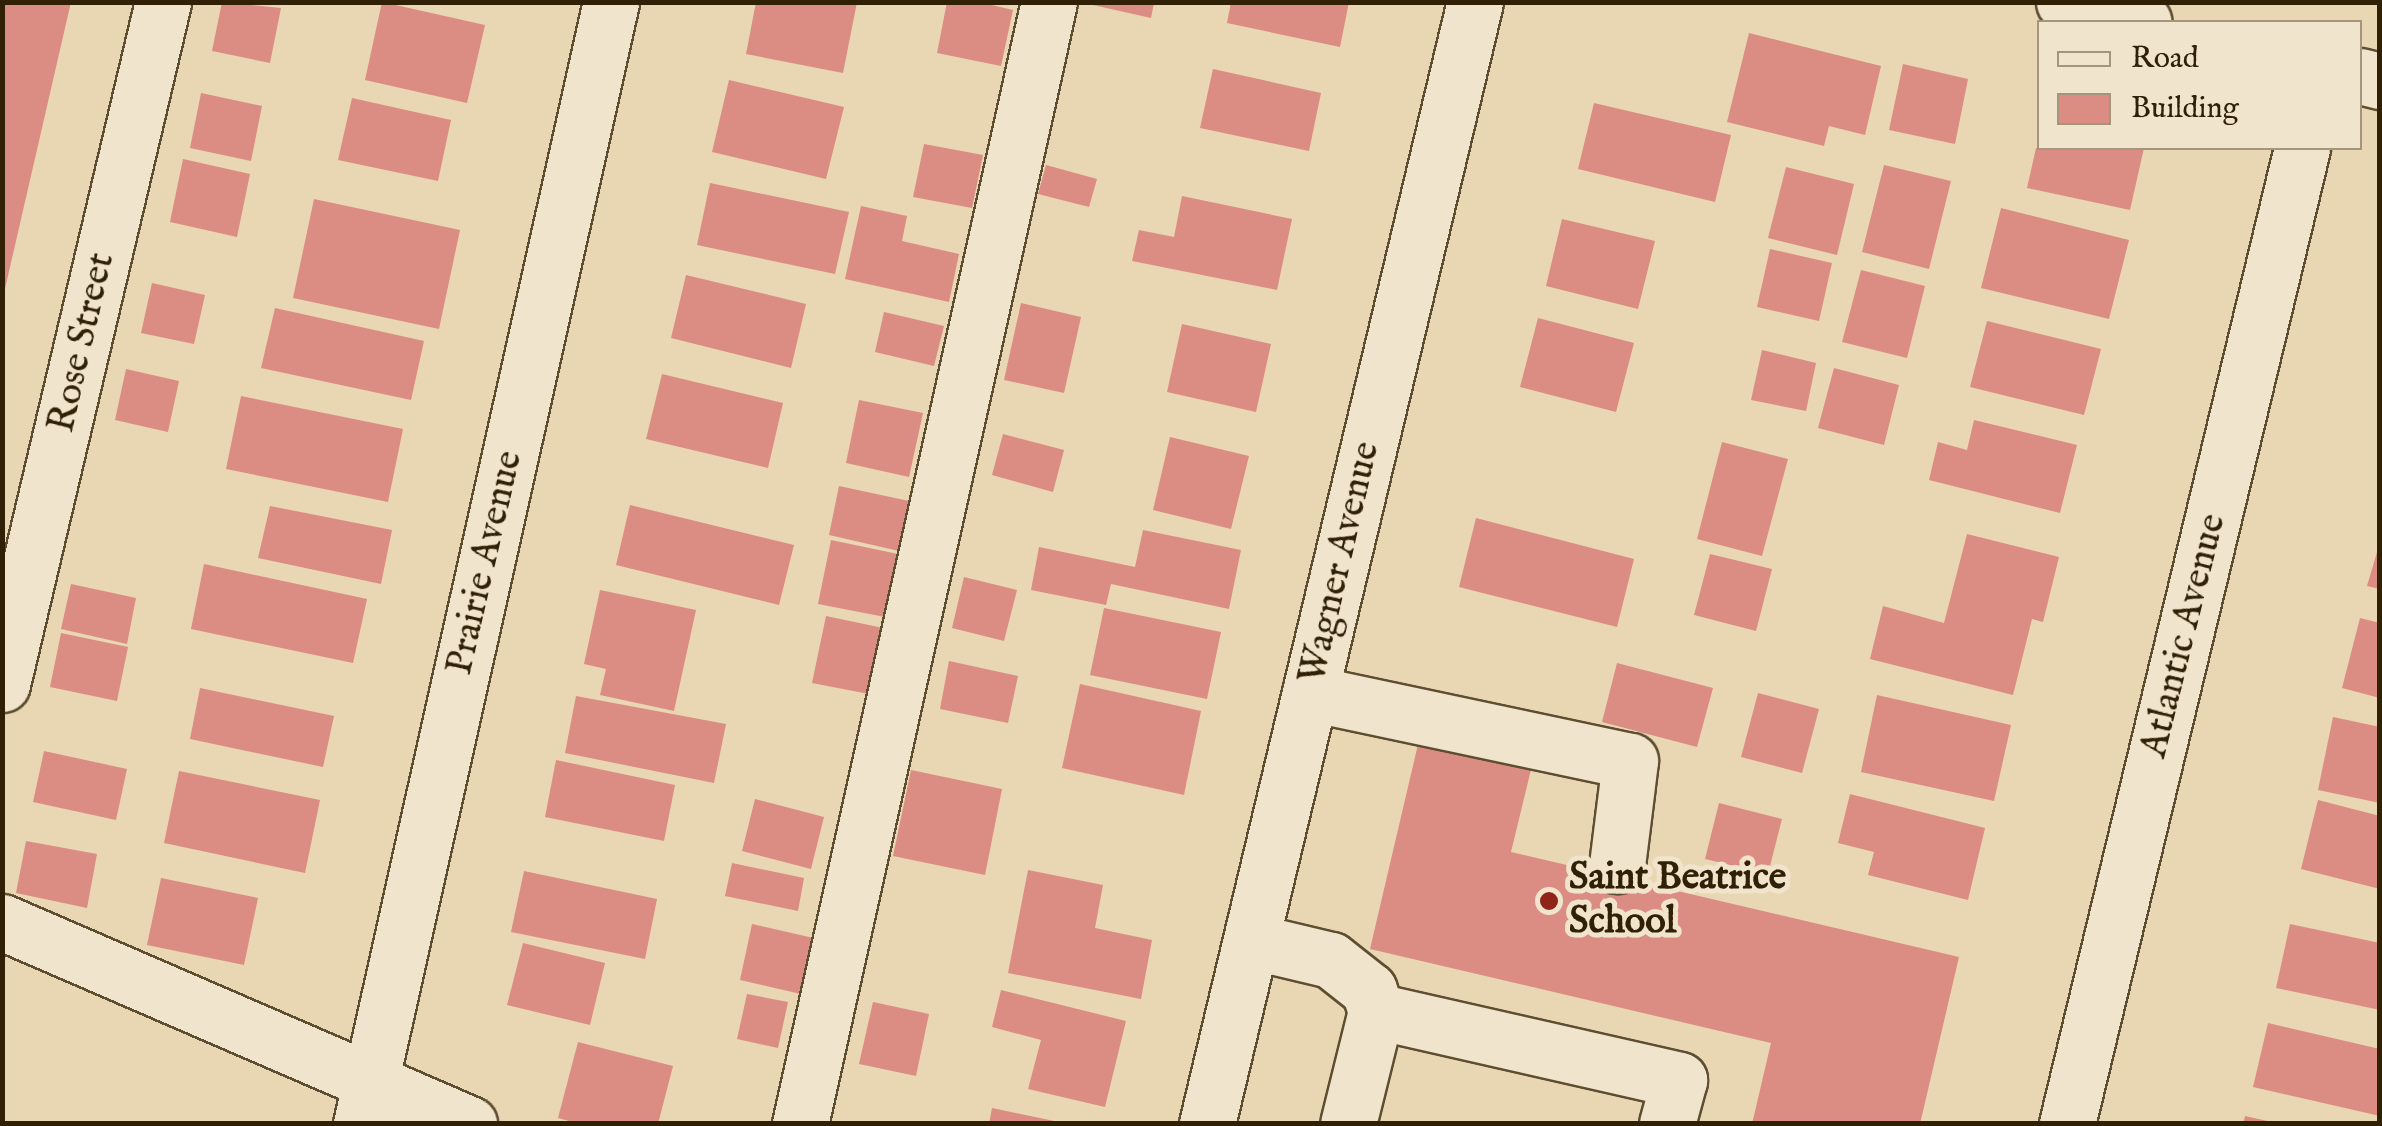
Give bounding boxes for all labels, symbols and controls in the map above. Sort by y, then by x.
legend [2037,20,2362,150]
text: Road [2131,40,2199,78]
text: Building [2131,90,2239,128]
street label: Rose Street [40,249,126,437]
street label: Wagner Avenue [1291,438,1391,688]
street label: Prairie Avenue [438,447,534,679]
street label: Atlantic Avenue [2133,509,2237,763]
place label: Saint Beatrice School [1569,856,1786,946]
marker: Saint Beatrice School [1538,890,1560,912]

